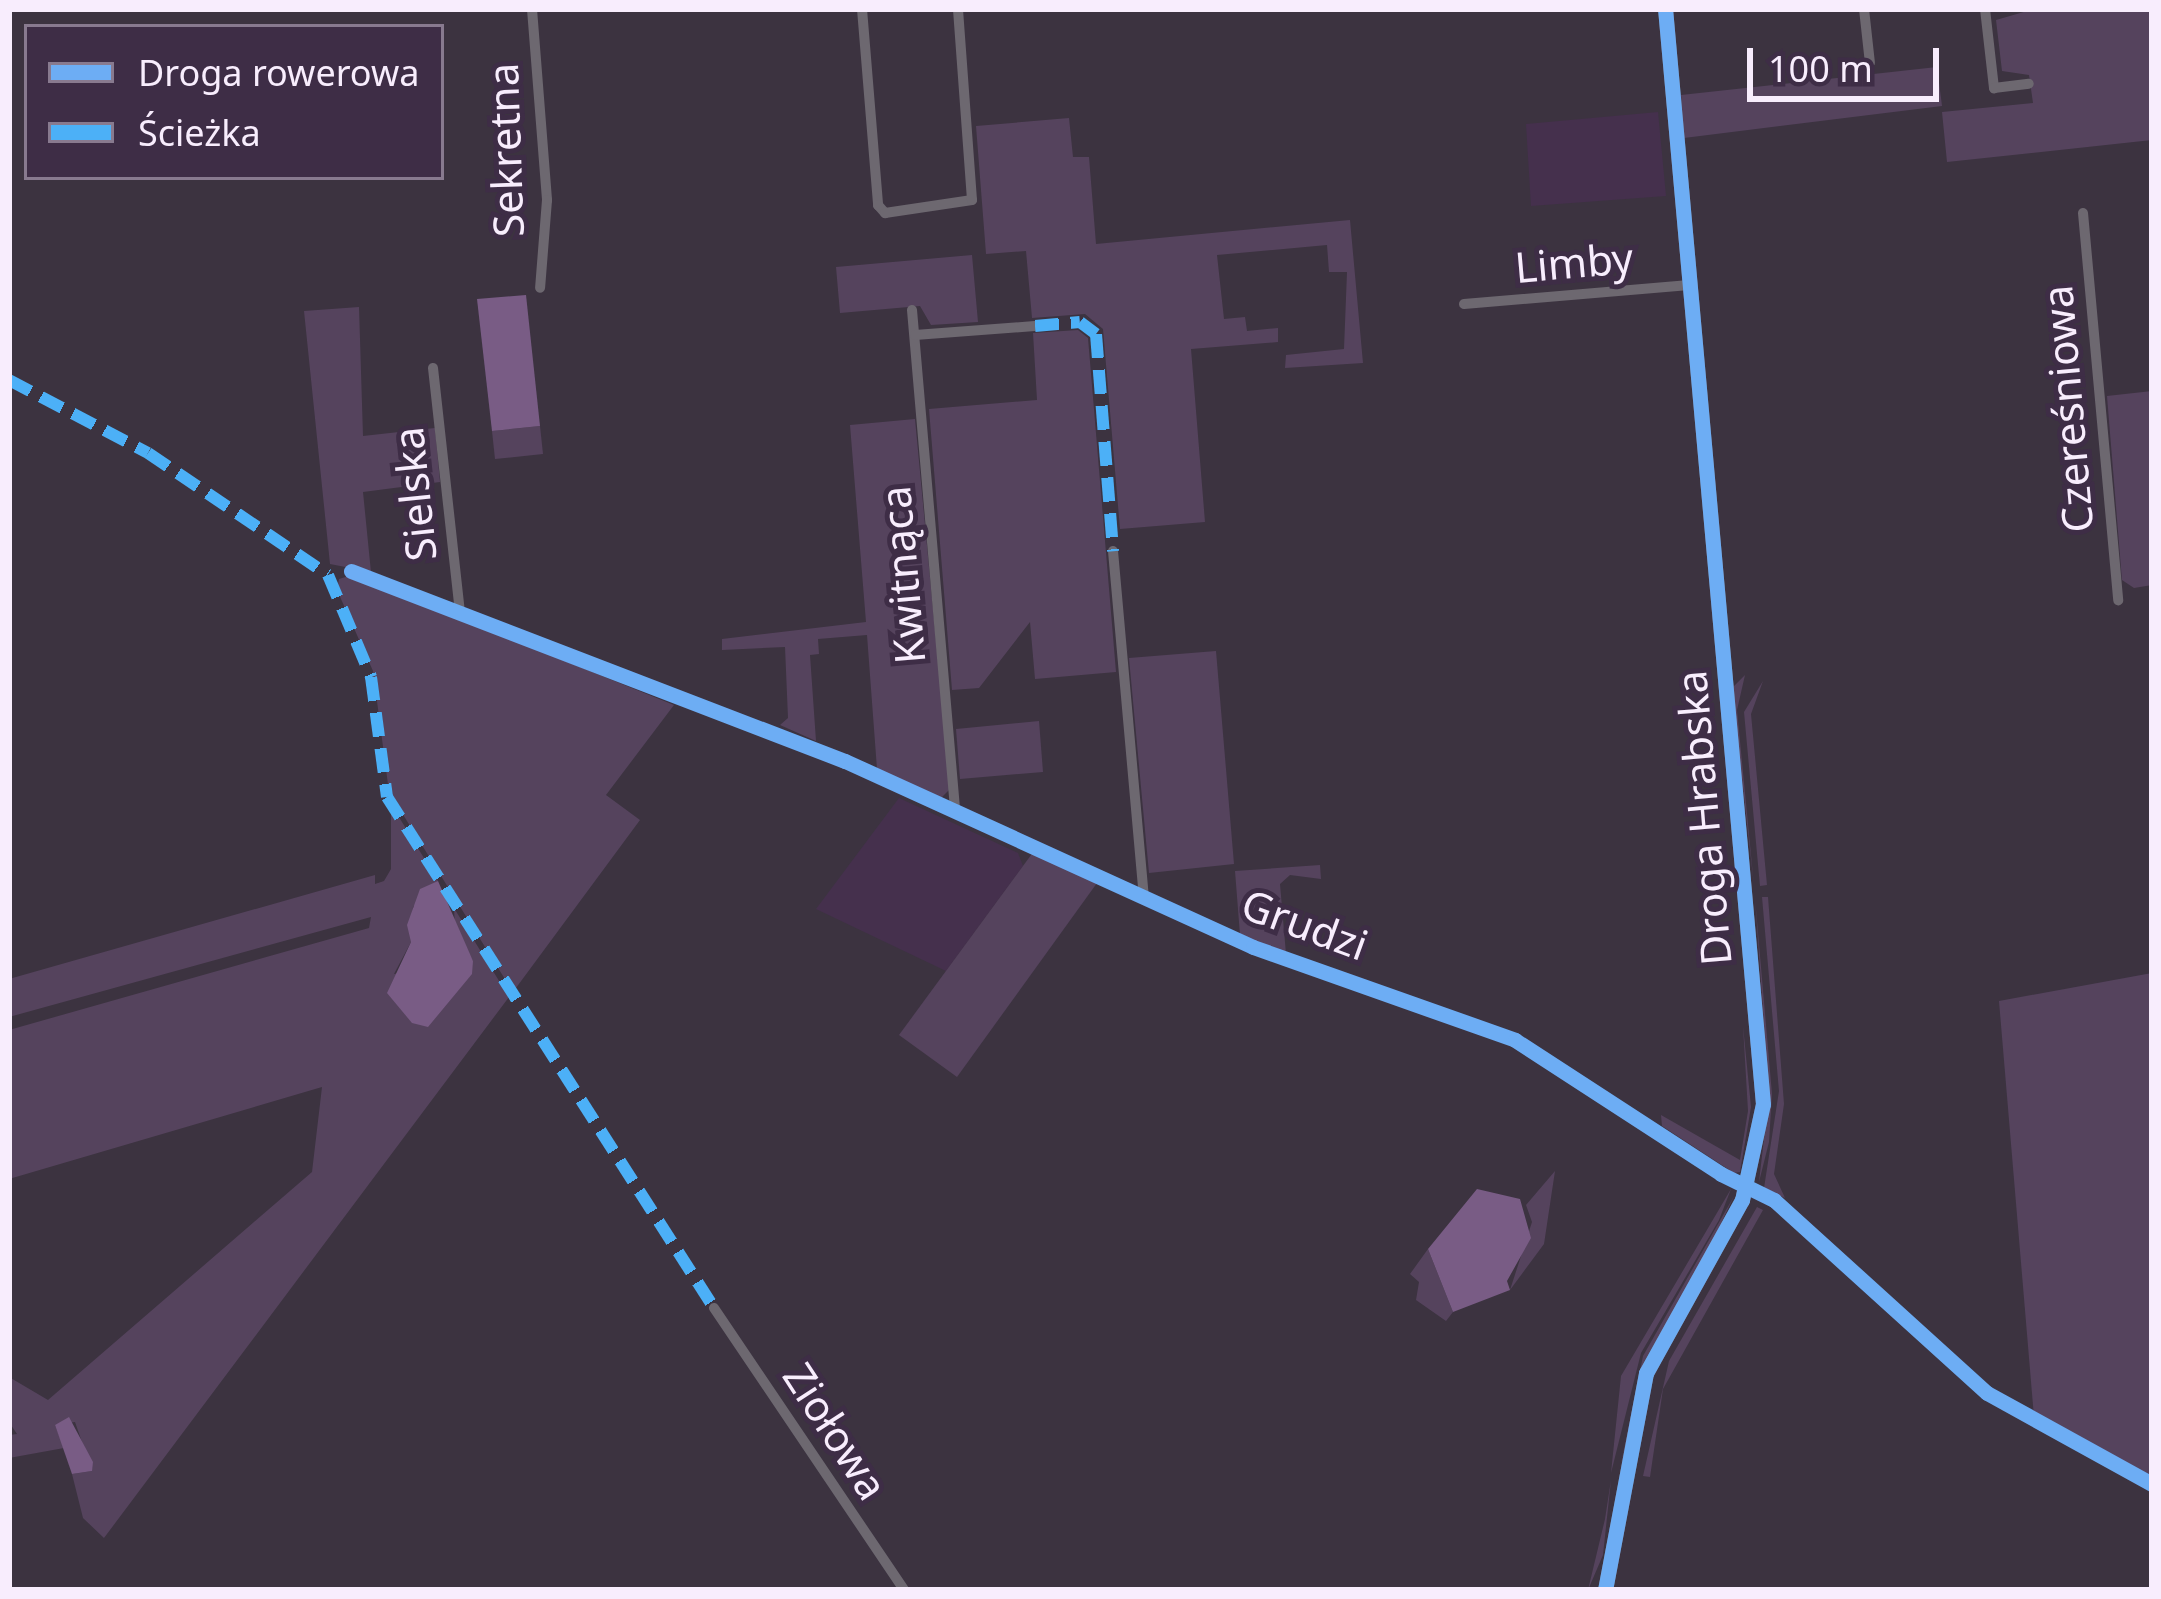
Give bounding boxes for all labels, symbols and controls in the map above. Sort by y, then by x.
legend [24,24,444,180]
scale bar [1753,24,1945,98]
text: 100 m [1768,44,1873,93]
text: Droga rowerowa [138,48,419,97]
street label: Sekretna [477,62,533,238]
text: Ścieżka [138,108,261,157]
street label: Limby [1513,232,1635,292]
street label: Czereśniowa [2031,283,2103,535]
street label: Sielska [382,424,446,564]
street label: Kwitnąca [869,484,935,666]
street label: Droga Hrabska [1665,668,1741,968]
street label: Grudzi [1235,878,1375,970]
street label: Ziołowa [773,1353,899,1509]

